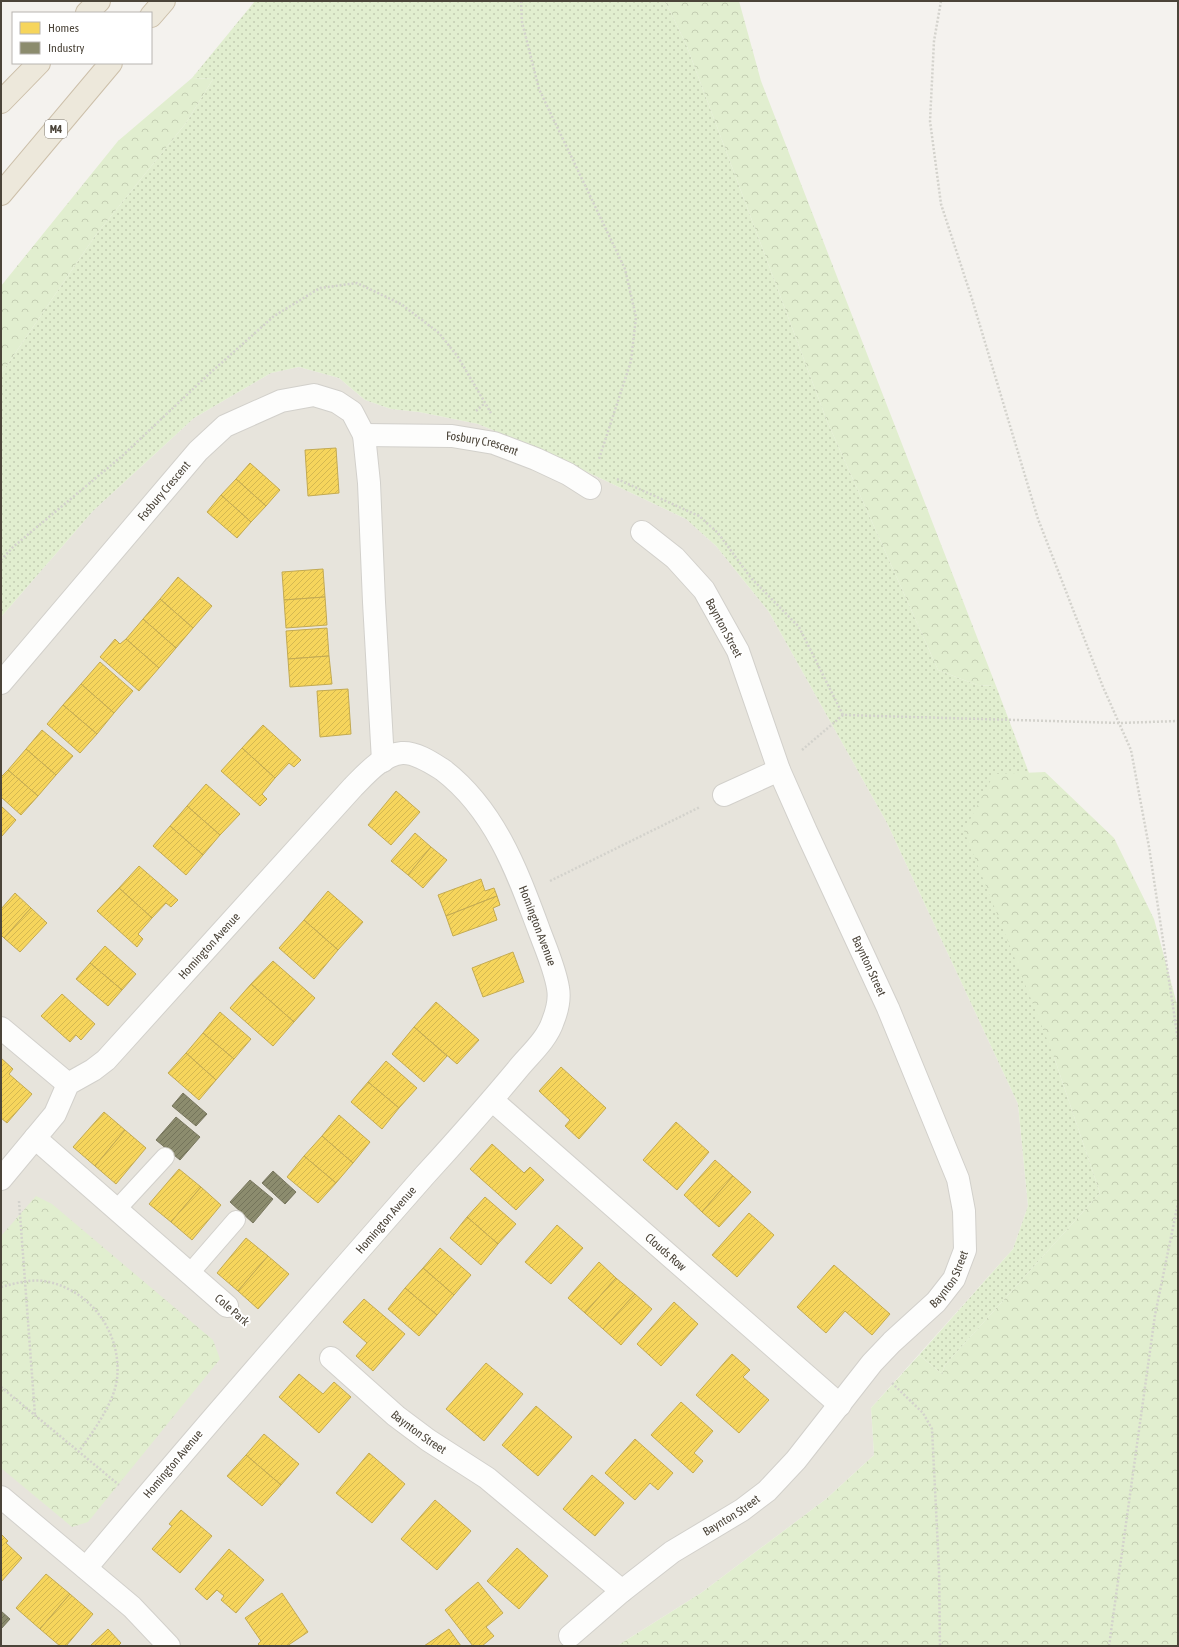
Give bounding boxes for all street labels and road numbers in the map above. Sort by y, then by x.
road number: M4 [45,120,67,138]
street label: Fosbury Crescent [446,429,521,459]
street label: Fosbury Crescent [135,458,194,524]
street label: Baynton Street [703,596,746,660]
street label: Homington Avenue [516,884,559,968]
street label: Homington Avenue [176,910,243,982]
street label: Baynton Street [849,934,889,999]
street label: Homington Avenue [353,1183,419,1257]
street label: Clouds Row [642,1230,689,1274]
street label: Baynton Street [927,1248,971,1311]
street label: Cole Park [212,1291,253,1329]
street label: Baynton Street [388,1408,449,1457]
street label: Homington Avenue [140,1427,206,1501]
street label: Baynton Street [700,1492,763,1539]

